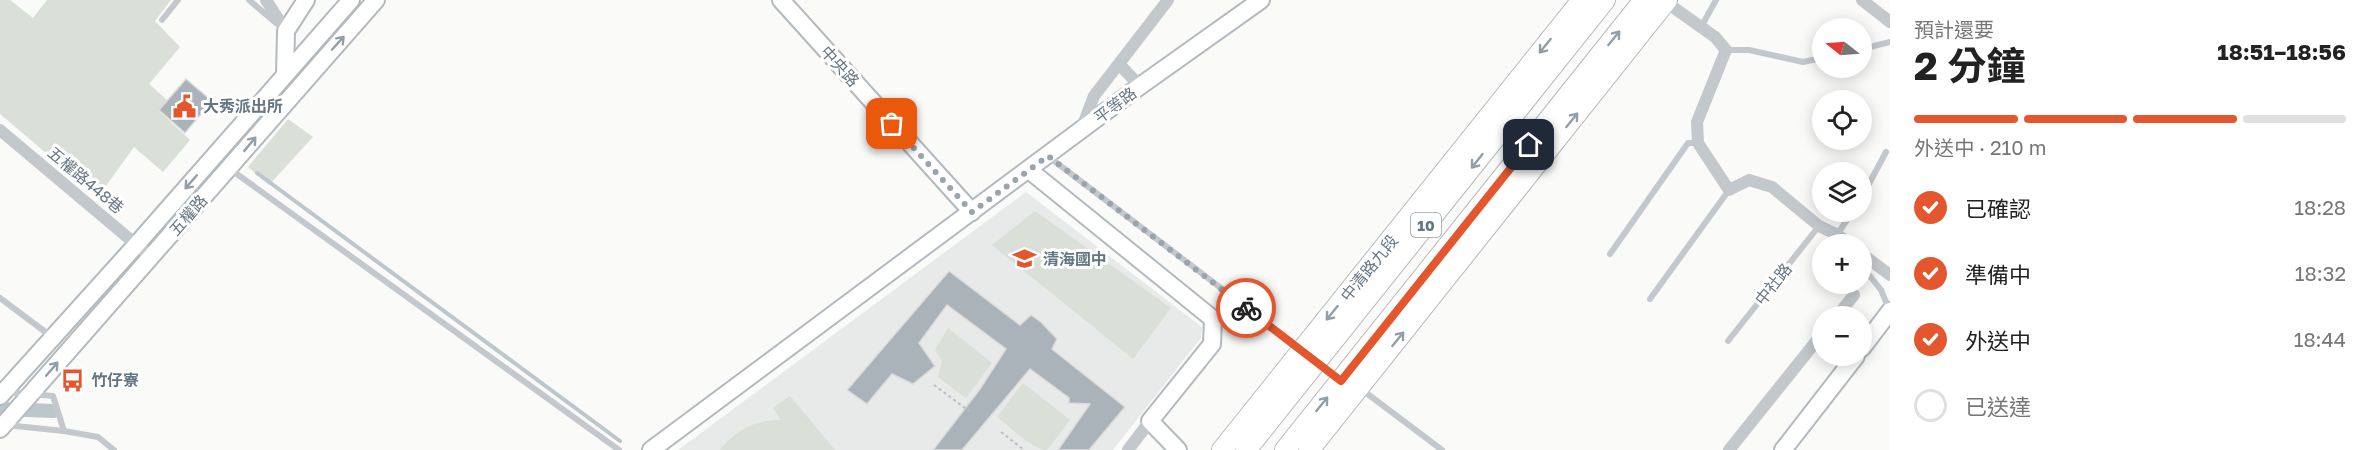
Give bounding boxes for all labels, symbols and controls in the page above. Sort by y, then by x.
text: 預計還要 [1914,17,1994,41]
north arrow [1812,18,1872,78]
map controls [1812,18,1872,366]
one-way arrow [1607,31,1620,47]
one-way arrow [331,36,345,51]
one-way arrow [1539,38,1552,54]
text: 18:51–18:56 [2217,38,2346,65]
street label: 中央路 [817,41,863,91]
text: 2 分鐘 [1914,42,2026,89]
street label: 平等路 [1090,83,1140,127]
button: locate [1812,90,1872,150]
public building icon: 大秀派出所 [172,93,198,119]
place label: 大秀派出所 [203,96,283,116]
pin [866,98,917,149]
icon: bag [875,107,908,140]
one-way arrow [1565,112,1578,128]
pin [1503,119,1554,170]
icon: home [1512,128,1545,161]
text: 外送中 · 210 m [1914,135,2046,159]
one-way arrow [243,137,257,152]
street label: 五權路448巷 [44,142,128,218]
one-way arrow [1471,153,1484,169]
button: layers [1812,162,1872,222]
one-way arrow [184,174,198,189]
street label: 五權路 [165,190,211,240]
icon: check [1914,191,1947,224]
text: 已確認 [1965,195,2031,222]
text: 18:28 [2294,195,2346,219]
road number: 10 [1411,213,1441,237]
street label: 中清路九段 [1336,231,1402,305]
button: + [1812,234,1872,294]
school or university icon: 清海國中 [1012,246,1038,272]
place label: 清海國中 [1043,249,1107,269]
icon: check [1914,257,1947,290]
street label: 中社路 [1750,259,1796,309]
text: 準備中 [1965,261,2031,288]
text: 18:32 [2295,261,2346,285]
courier [1216,278,1276,338]
icon: bike [1230,292,1263,325]
one-way arrow [1326,305,1339,321]
button: − [1812,306,1872,366]
icon: check [1914,323,1947,356]
text: 外送中 [1965,327,2031,354]
text: 18:44 [2294,327,2346,351]
one-way arrow [1391,331,1404,347]
one-way arrow [45,362,59,377]
bus stop icon: 竹仔寮 [60,367,86,393]
place label: 竹仔寮 [91,370,139,390]
text: 已送達 [1965,393,2031,420]
one-way arrow [1315,397,1328,413]

